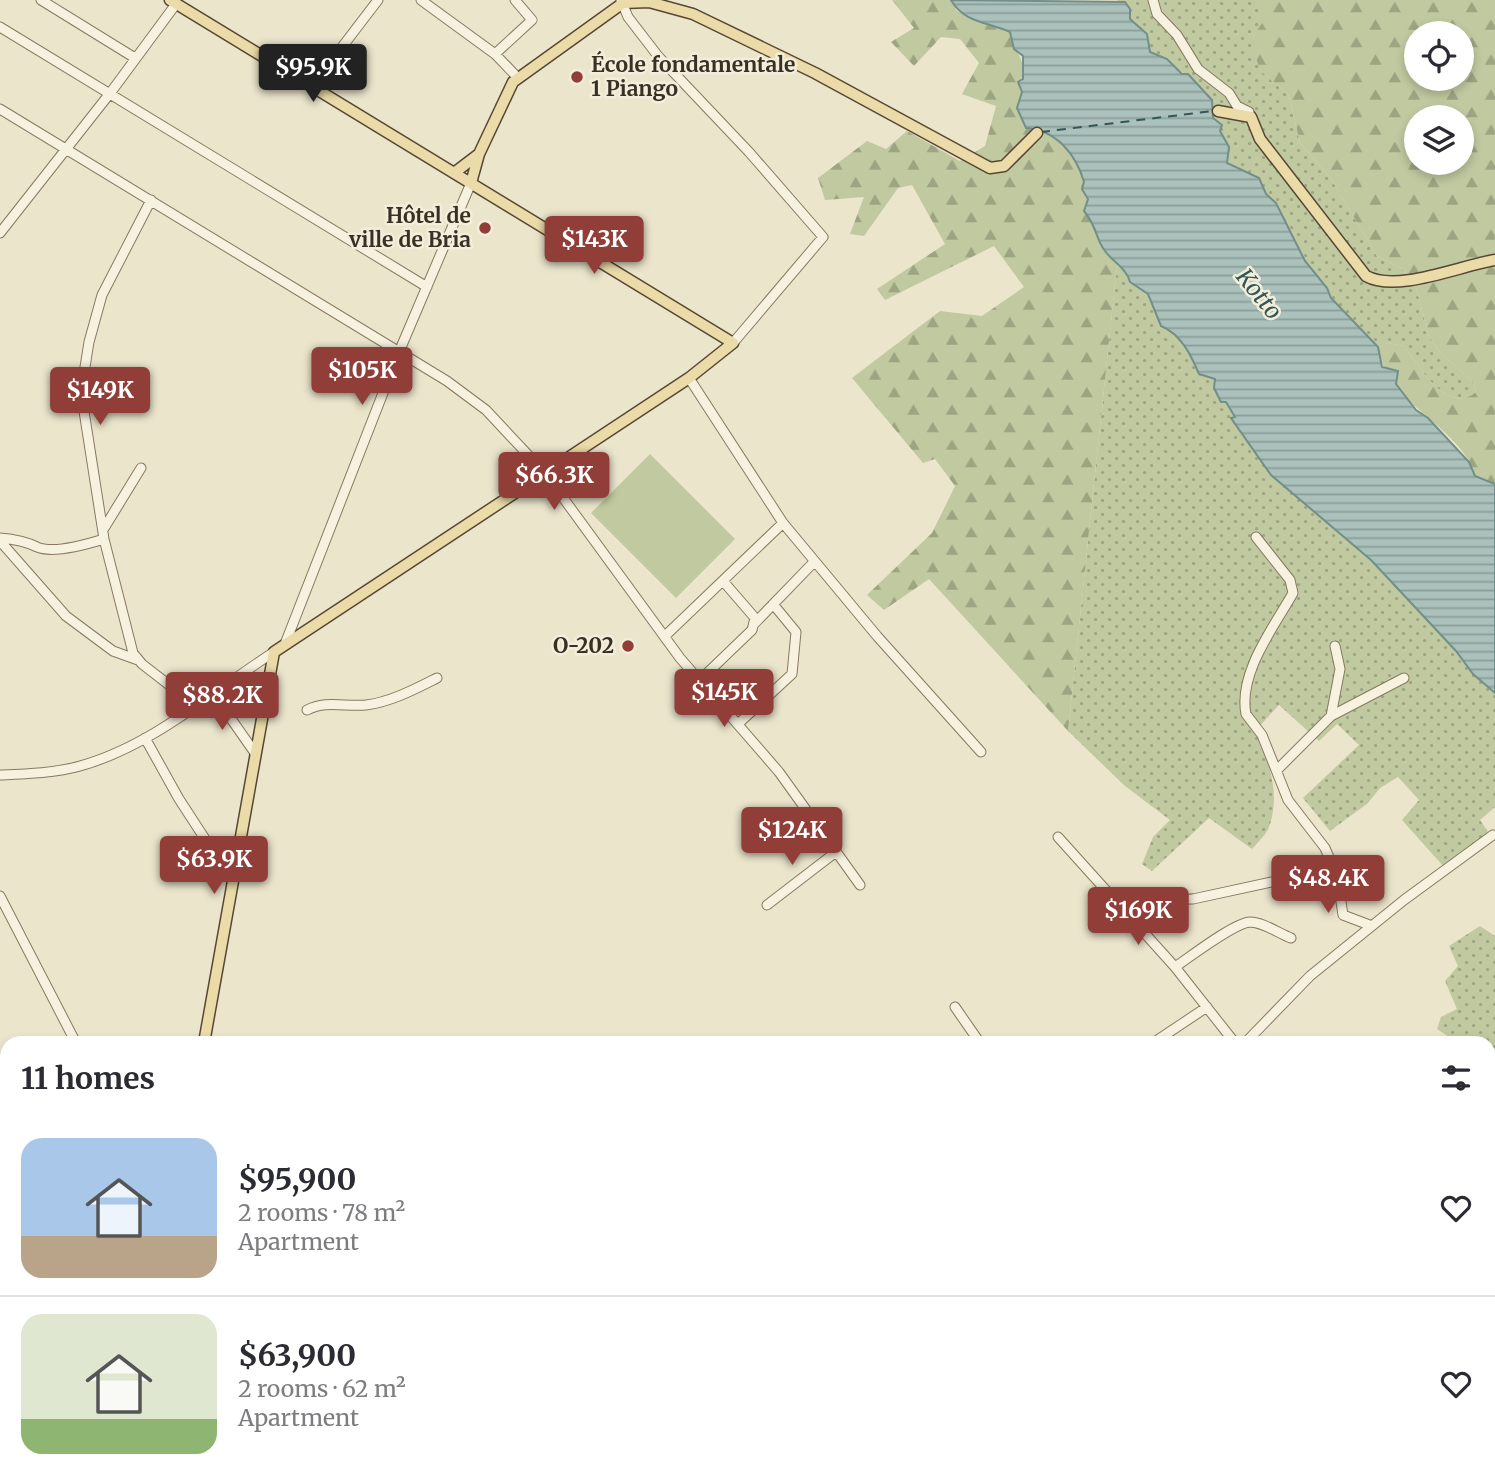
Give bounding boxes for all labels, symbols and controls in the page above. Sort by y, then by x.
map controls [1404,21,1474,175]
button: locate [1404,21,1474,91]
pin: $95.9K [256,44,370,104]
place label: École fondamentale 1 Piango [591,50,795,102]
text: $95.9K [275,52,351,81]
marker: École fondamentale 1 Piango [569,69,585,85]
button: layers [1404,105,1474,175]
place label: Hôtel de ville de Bria [348,202,471,253]
pin: $143K [545,216,643,276]
marker: Hôtel de ville de Bria [477,220,493,236]
text: $143K [561,224,627,253]
water label: Kotto [1230,262,1289,325]
pin: $105K [313,348,411,407]
text: $105K [327,355,397,384]
pin: $149K [51,368,149,427]
text: $149K [66,375,134,404]
pin: $66.3K [497,452,611,512]
text: $66.3K [514,460,594,489]
place label: O-202 [553,632,614,659]
marker: O-202 [620,638,636,654]
pin: $145K [675,670,773,729]
pin: $88.2K [165,672,279,732]
text: $145K [690,677,758,706]
text: $88.2K [182,680,262,709]
pin: $124K [743,808,841,867]
text: $124K [757,815,827,844]
pin: $63.9K [157,836,271,896]
text: $63.9K [176,844,252,873]
pin: $48.4K [1271,856,1385,915]
text: $48.4K [1287,863,1369,892]
pin: $169K [1089,888,1187,947]
text: $169K [1104,895,1172,924]
text: 11 homes [21,1059,155,1097]
icon: filters [1437,1059,1475,1097]
text: $95,900 [238,1160,356,1198]
icon: home [77,1166,161,1250]
icon: heart [1437,1189,1475,1227]
text: 2 rooms · 78 m² [238,1198,405,1227]
text: Apartment [238,1227,359,1256]
text: $63,900 [238,1336,356,1374]
icon: home [77,1342,161,1426]
icon: heart [1437,1365,1475,1403]
text: 2 rooms · 62 m² [238,1374,406,1403]
text: Apartment [238,1403,359,1432]

